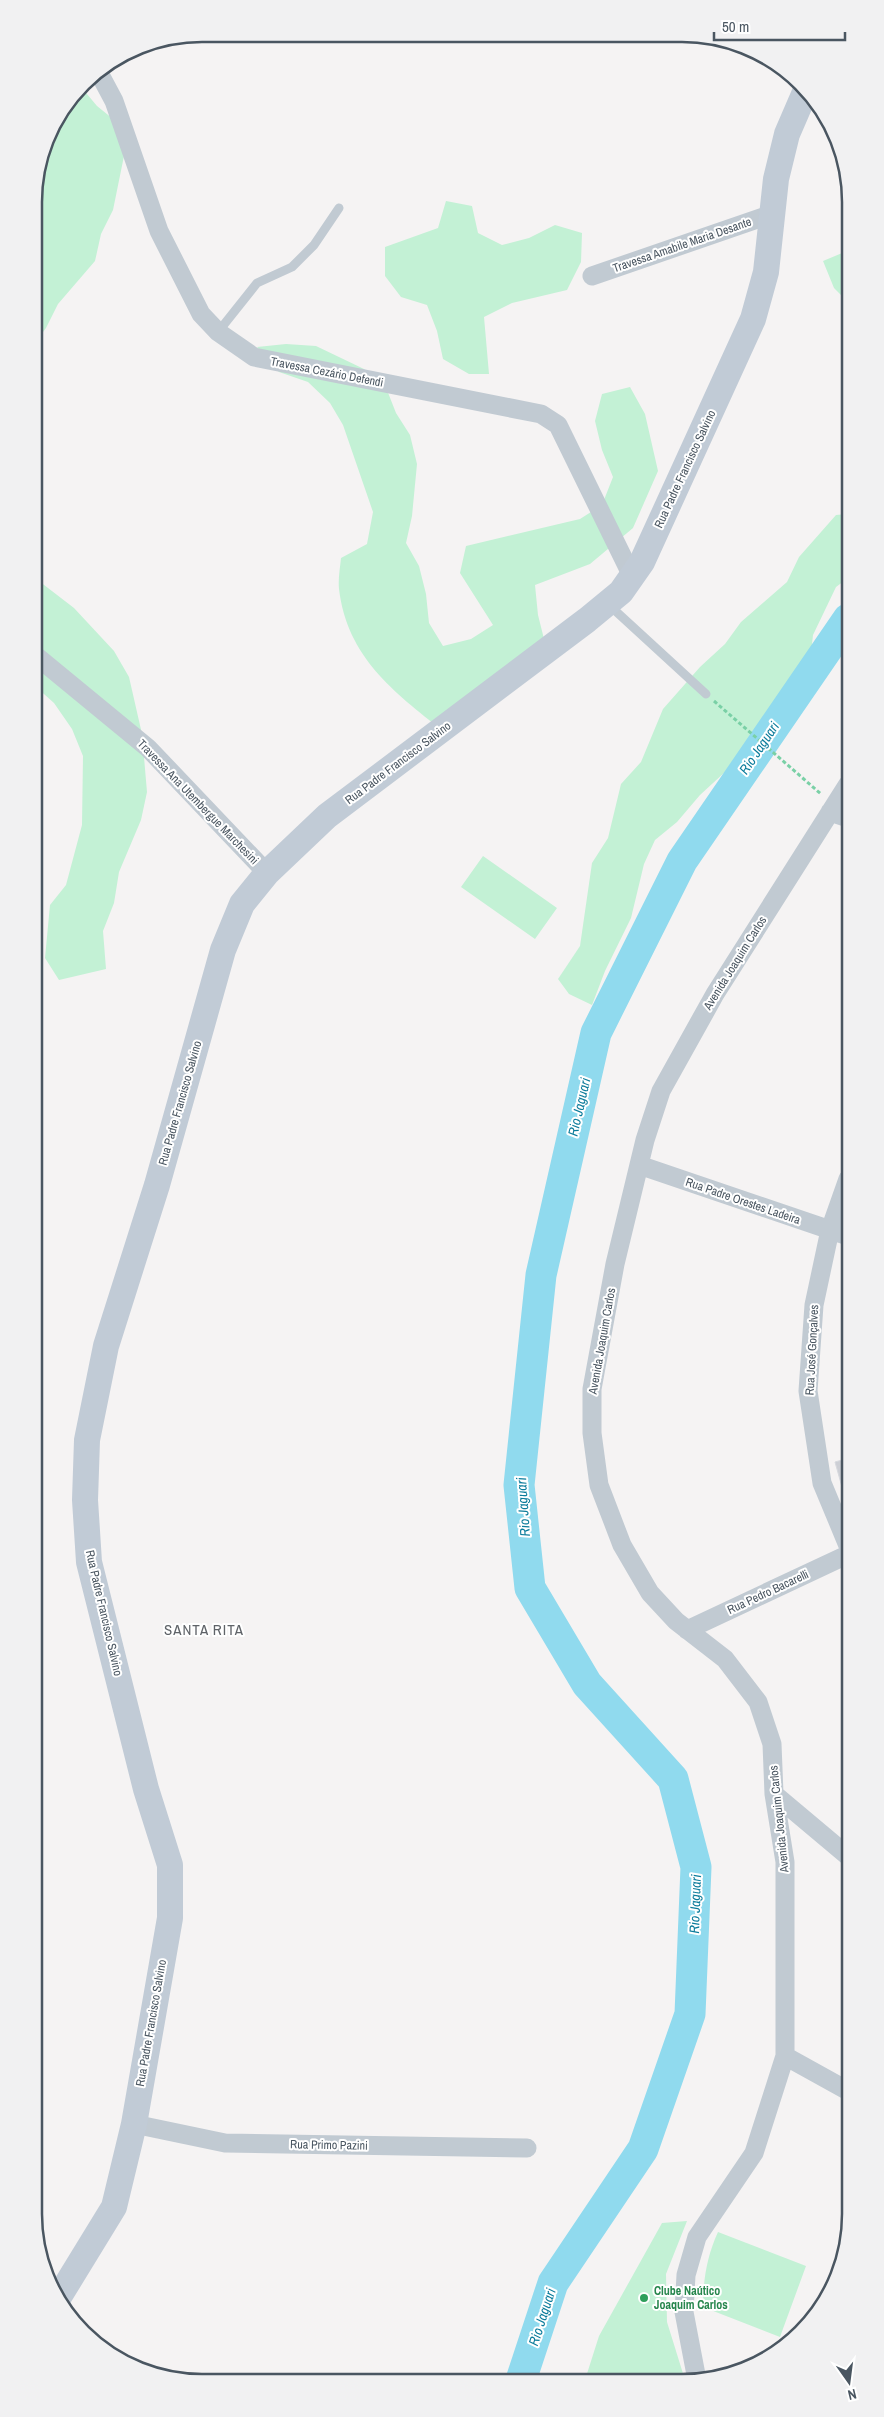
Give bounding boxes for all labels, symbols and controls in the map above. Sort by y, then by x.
scale bar [714,10,845,42]
text: 50 m [722,16,749,37]
street label: Travessa Amabile Maria Desante [611,214,753,276]
street label: Travessa Cezário Defendi [269,353,385,391]
street label: Rua Padre Francisco Salvino [651,407,719,531]
street label: Rua Padre Francisco Salvino [342,718,454,808]
water label: Rio Jaguari [735,718,784,778]
street label: Travessa Ana Utembergue Marchesini [134,736,262,868]
street label: Avenida Joaquim Carlos [699,913,770,1014]
street label: Rua Padre Francisco Salvino [155,1039,205,1167]
water label: Rio Jaguari [564,1075,595,1138]
street label: Rua Padre Orestes Ladeira [684,1174,803,1228]
street label: Avenida Joaquim Carlos [585,1287,619,1396]
street label: Rua José Gonçalves [802,1304,822,1396]
water label: Rio Jaguari [512,1476,534,1537]
street label: Rua Padre Francisco Salvino [82,1549,126,1677]
street label: Rua Pedro Bacarelli [725,1566,811,1618]
district label: SANTA RITA [164,1619,244,1640]
street label: Avenida Joaquim Carlos [765,1765,793,1874]
water label: Rio Jaguari [685,1873,705,1934]
street label: Rua Padre Francisco Salvino [132,1958,170,2088]
street label: Rua Primo Pazini [290,2136,368,2154]
place label: Clube Naútico Joaquim Carlos [654,2283,728,2313]
water label: Rio Jaguari [524,2285,560,2348]
marker: Clube Naútico Joaquim Carlos [638,2292,650,2304]
north arrow [824,2357,874,2407]
text: N [846,2385,858,2404]

